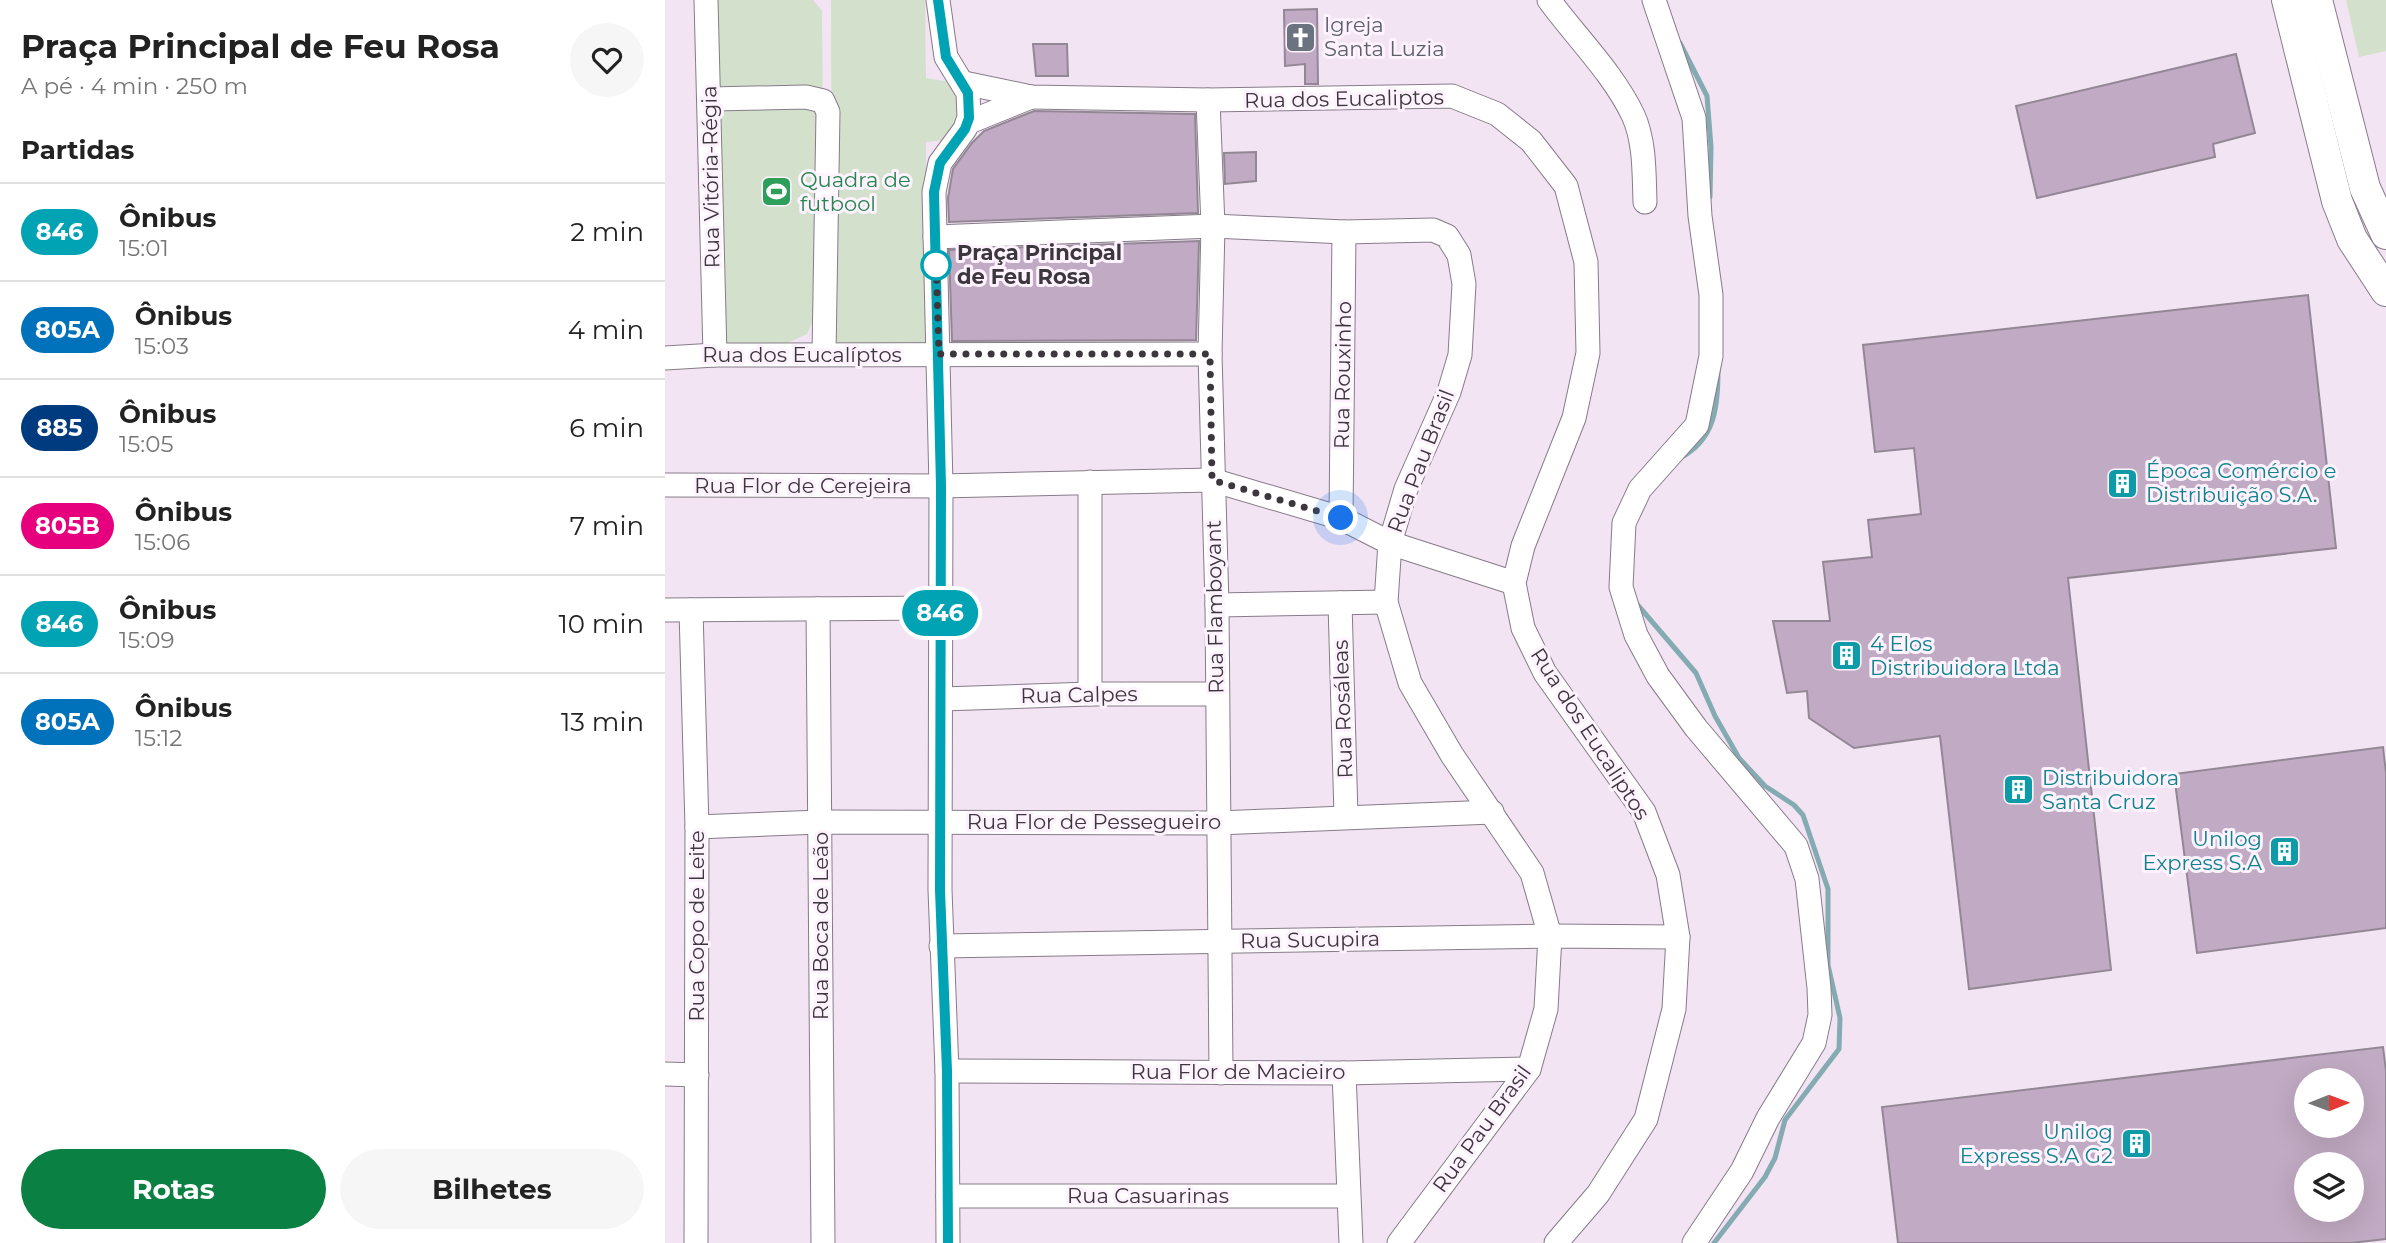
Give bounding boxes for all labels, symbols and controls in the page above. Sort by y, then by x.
place label: Igreja Santa Luzia [1324,12,1445,61]
church icon: Igreja Santa Luzia [1284,20,1318,54]
button: heart [570,23,644,97]
text: Praça Principal de Feu Rosa [21,26,500,66]
text: A pé · 4 min · 250 m [21,72,248,100]
street label: Rua dos Eucaliptos [1244,84,1444,113]
street label: Rua Vitória-Régia [696,85,725,269]
text: Partidas [21,134,134,166]
place label: Quadra de futbool [800,167,911,216]
sports icon: Quadra de futbool [760,175,794,209]
text: Ônibus [119,202,216,234]
text: 2 min [570,216,644,248]
text: 846 [36,217,83,246]
text: 15:01 [119,234,169,262]
place label: Praça Principal de Feu Rosa [957,240,1122,289]
marker: Praça Principal de Feu Rosa [921,250,951,280]
text: Ônibus [135,300,232,332]
street label: Rua Rouxinho [1329,301,1356,449]
text: 4 min [568,314,644,346]
text: 805A [35,315,100,344]
text: 15:03 [135,332,189,360]
street label: Rua dos Eucalíptos [702,342,902,367]
street label: Rua Pau Brasil [1382,386,1459,536]
text: Ônibus [119,398,216,430]
text: 6 min [569,412,644,444]
text: 885 [37,413,82,442]
text: 15:05 [119,430,173,458]
place label: Época Comércio e Distribuição S.A. [2146,458,2337,507]
building icon: Época Comércio e Distribuição S.A. [2106,466,2140,500]
street label: Rua Flor de Cerejeira [694,473,912,498]
text: Ônibus [135,496,232,528]
your location [1323,500,1358,535]
text: 7 min [570,510,644,542]
text: 805B [35,511,100,540]
street label: Rua Flamboyant [1200,520,1229,694]
text: 15:06 [135,528,190,556]
line badge: 846 [900,590,980,636]
text: Ônibus [119,594,216,626]
text: 846 [916,598,964,627]
text: 10 min [558,608,644,640]
text: 846 [36,609,83,638]
text: 15:09 [119,626,174,654]
place label: 4 Elos Distribuidora Ltda [1870,631,2060,680]
street label: Rua Rosáleas [1328,639,1357,779]
building icon: 4 Elos Distribuidora Ltda [1830,639,1864,673]
street label: Rua dos Eucaliptos [1526,643,1655,824]
street label: Rua Calpes [1020,681,1138,708]
text: Ônibus [135,692,232,724]
text: 13 min [561,706,644,738]
text: 805A [35,707,100,736]
text: 15:12 [135,724,182,752]
place label: Distribuidora Santa Cruz [2042,765,2179,814]
building icon: Distribuidora Santa Cruz [2002,773,2036,807]
street label: Rua Flor de Pessegueiro [967,809,1221,834]
place label: Unilog Express S.A [2142,826,2263,875]
street label: Rua Copo de Leite [684,830,709,1022]
street label: Rua Boca de Leão [808,832,833,1020]
building icon: Unilog Express S.A [2268,834,2302,868]
street label: Rua Sucupira [1240,926,1380,953]
street label: Rua Flor de Macieiro [1130,1059,1346,1084]
street label: Rua Pau Brasil [1427,1060,1536,1197]
north arrow [2294,1068,2364,1138]
map controls [2294,1068,2364,1222]
place label: Unilog Express S.A G2 [1960,1119,2113,1168]
building icon: Unilog Express S.A G2 [2119,1127,2153,1161]
button: Rotas [21,1149,326,1229]
button: Bilhetes [340,1149,644,1229]
button: layers [2294,1152,2364,1222]
street label: Rua Casuarinas [1067,1183,1229,1208]

